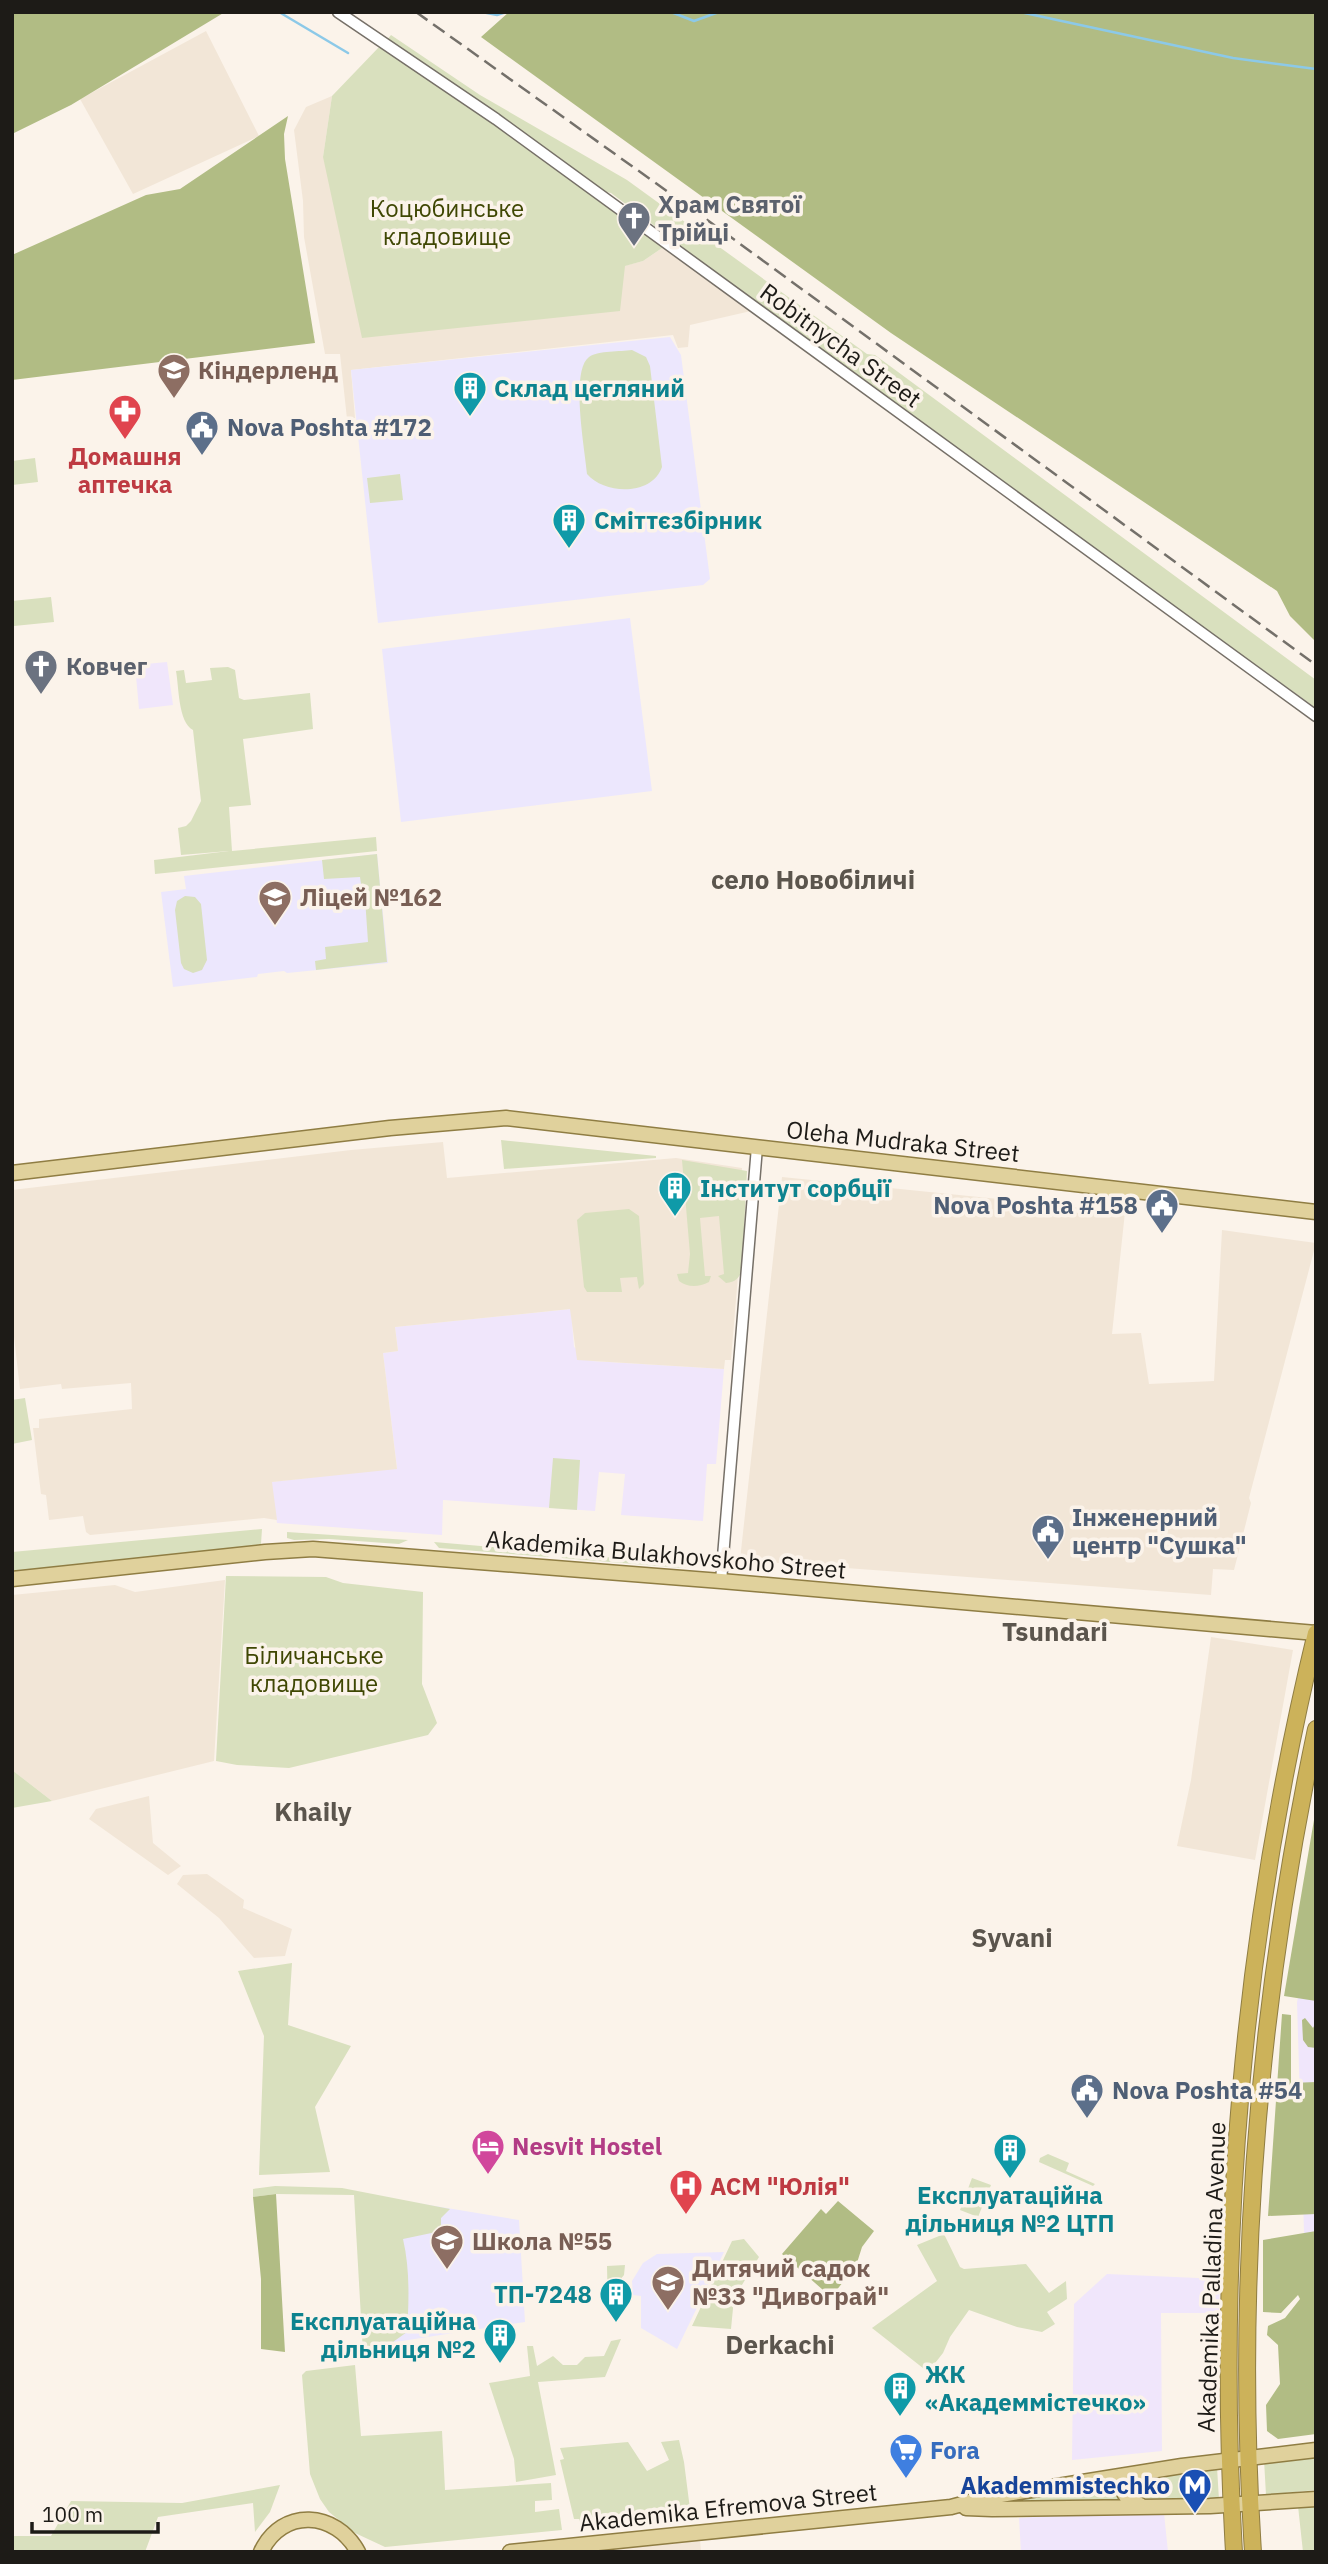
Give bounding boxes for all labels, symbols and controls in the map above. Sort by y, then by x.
place label: Храм Святої Трійці [658,188,802,248]
park label: Коцюбинське кладовище [370,192,524,252]
church icon: Храм Святої Трійці [615,199,653,248]
street label: Robitnycha Street [754,276,928,414]
school or university icon: Кіндерленд [155,351,193,400]
place label: Кіндерленд [198,354,338,386]
building icon: Склад цегляний [451,369,489,418]
place label: Склад цегляний [494,372,685,404]
pharmacy icon: Домашня аптечка [106,392,144,441]
public building icon: Nova Poshta #172 [183,408,221,457]
place label: Nova Poshta #172 [227,411,432,443]
place label: Домашня аптечка [69,440,181,500]
building icon: Сміттєзбірник [550,501,588,550]
place label: Сміттєзбірник [594,504,762,536]
church icon: Ковчег [22,647,60,696]
place label: Ковчег [66,650,148,682]
district label: село Новобіличі [711,862,915,896]
school or university icon: Ліцей №162 [256,878,294,927]
place label: Ліцей №162 [300,881,442,913]
street label: Oleha Mudraka Street [785,1113,1021,1169]
building icon: Інститут сорбції [656,1169,694,1218]
place label: Інститут сорбції [700,1172,892,1204]
public building icon: Nova Poshta #158 [1143,1186,1181,1235]
place label: Nova Poshta #158 [933,1189,1138,1221]
place label: Інженерний центр "Сушка" [1072,1501,1247,1561]
public building icon: Інженерний центр "Сушка" [1029,1512,1067,1561]
street label: Akademika Bulakhovskoho Street [484,1522,848,1586]
district label: Tsundari [1002,1614,1108,1648]
park label: Біличанське кладовище [244,1639,384,1699]
district label: Khaily [274,1794,352,1828]
district label: Syvani [971,1920,1053,1954]
public building icon: Nova Poshta #54 [1068,2071,1106,2120]
place label: Nova Poshta #54 [1112,2074,1302,2106]
street label: Akademika Palladina Avenue [1190,2121,1232,2433]
hotel icon: Nesvit Hostel [469,2127,507,2176]
place label: Nesvit Hostel [512,2130,662,2162]
building icon: Експлуатаційна дільниця №2 ЦТП [991,2131,1029,2180]
hospital icon: АСМ "Юлія" [667,2167,705,2216]
place label: АСМ "Юлія" [710,2170,850,2202]
place label: Експлуатаційна дільниця №2 ЦТП [905,2179,1115,2239]
school or university icon: Школа №55 [428,2222,466,2271]
place label: Школа №55 [472,2225,612,2257]
place label: Дитячий садок №33 "Дивограй" [692,2252,889,2312]
school or university icon: Дитячий садок №33 "Дивограй" [649,2263,687,2312]
building icon: ТП-7248 [597,2275,635,2324]
place label: ТП-7248 [494,2278,592,2310]
place label: Експлуатаційна дільниця №2 [290,2305,476,2365]
building icon: Експлуатаційна дільниця №2 [481,2316,519,2365]
district label: Derkachi [725,2327,835,2361]
place label: ЖК «Академмістечко» [925,2358,1146,2418]
building icon: ЖК «Академмістечко» [881,2369,919,2418]
supermarket icon: Fora [887,2431,925,2480]
place label: Fora [930,2434,980,2466]
metro station icon: Akademmistechko [1176,2466,1214,2515]
place label: Akademmistechko [960,2469,1170,2501]
street label: Akademika Efremova Street [577,2475,879,2539]
scale bar [32,2490,158,2534]
text: 100 m [42,2500,103,2528]

